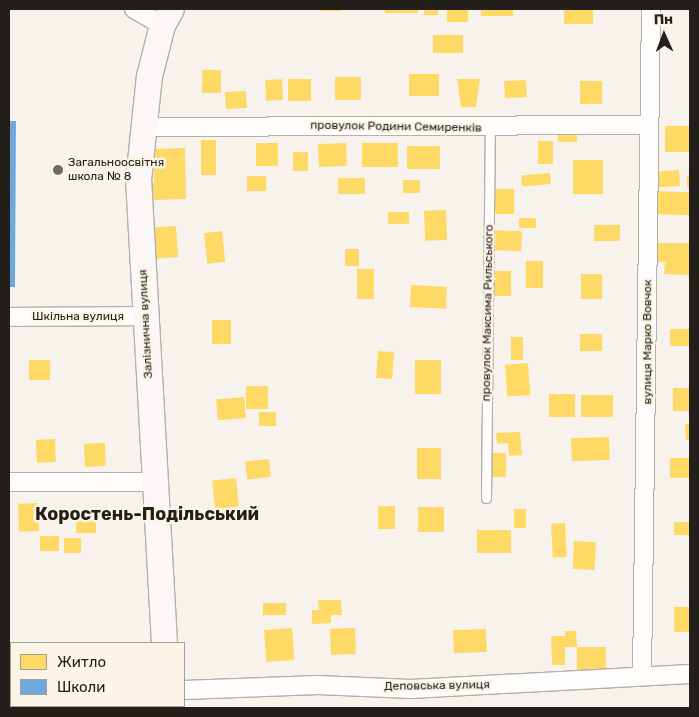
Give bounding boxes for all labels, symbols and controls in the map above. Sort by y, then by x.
north arrow [639,10,689,60]
text: Пн [653,11,673,28]
street label: провулок Родини Семиренків [310,118,482,136]
place label: Загальноосвітня школа № 8 [68,156,164,184]
marker: Загальноосвітня школа № 8 [52,164,64,176]
street label: провулок Максима Рильського [479,224,497,402]
street label: Залізнична вулиця [136,269,156,379]
street label: вулиця Марко Вовчок [641,280,655,404]
street label: Шкільна вулиця [32,310,124,324]
district label: Коростень-Подільський [35,503,259,525]
legend [10,642,185,707]
text: Житло [57,653,106,671]
text: Школи [57,678,105,696]
street label: Деповська вулиця [384,678,490,694]

